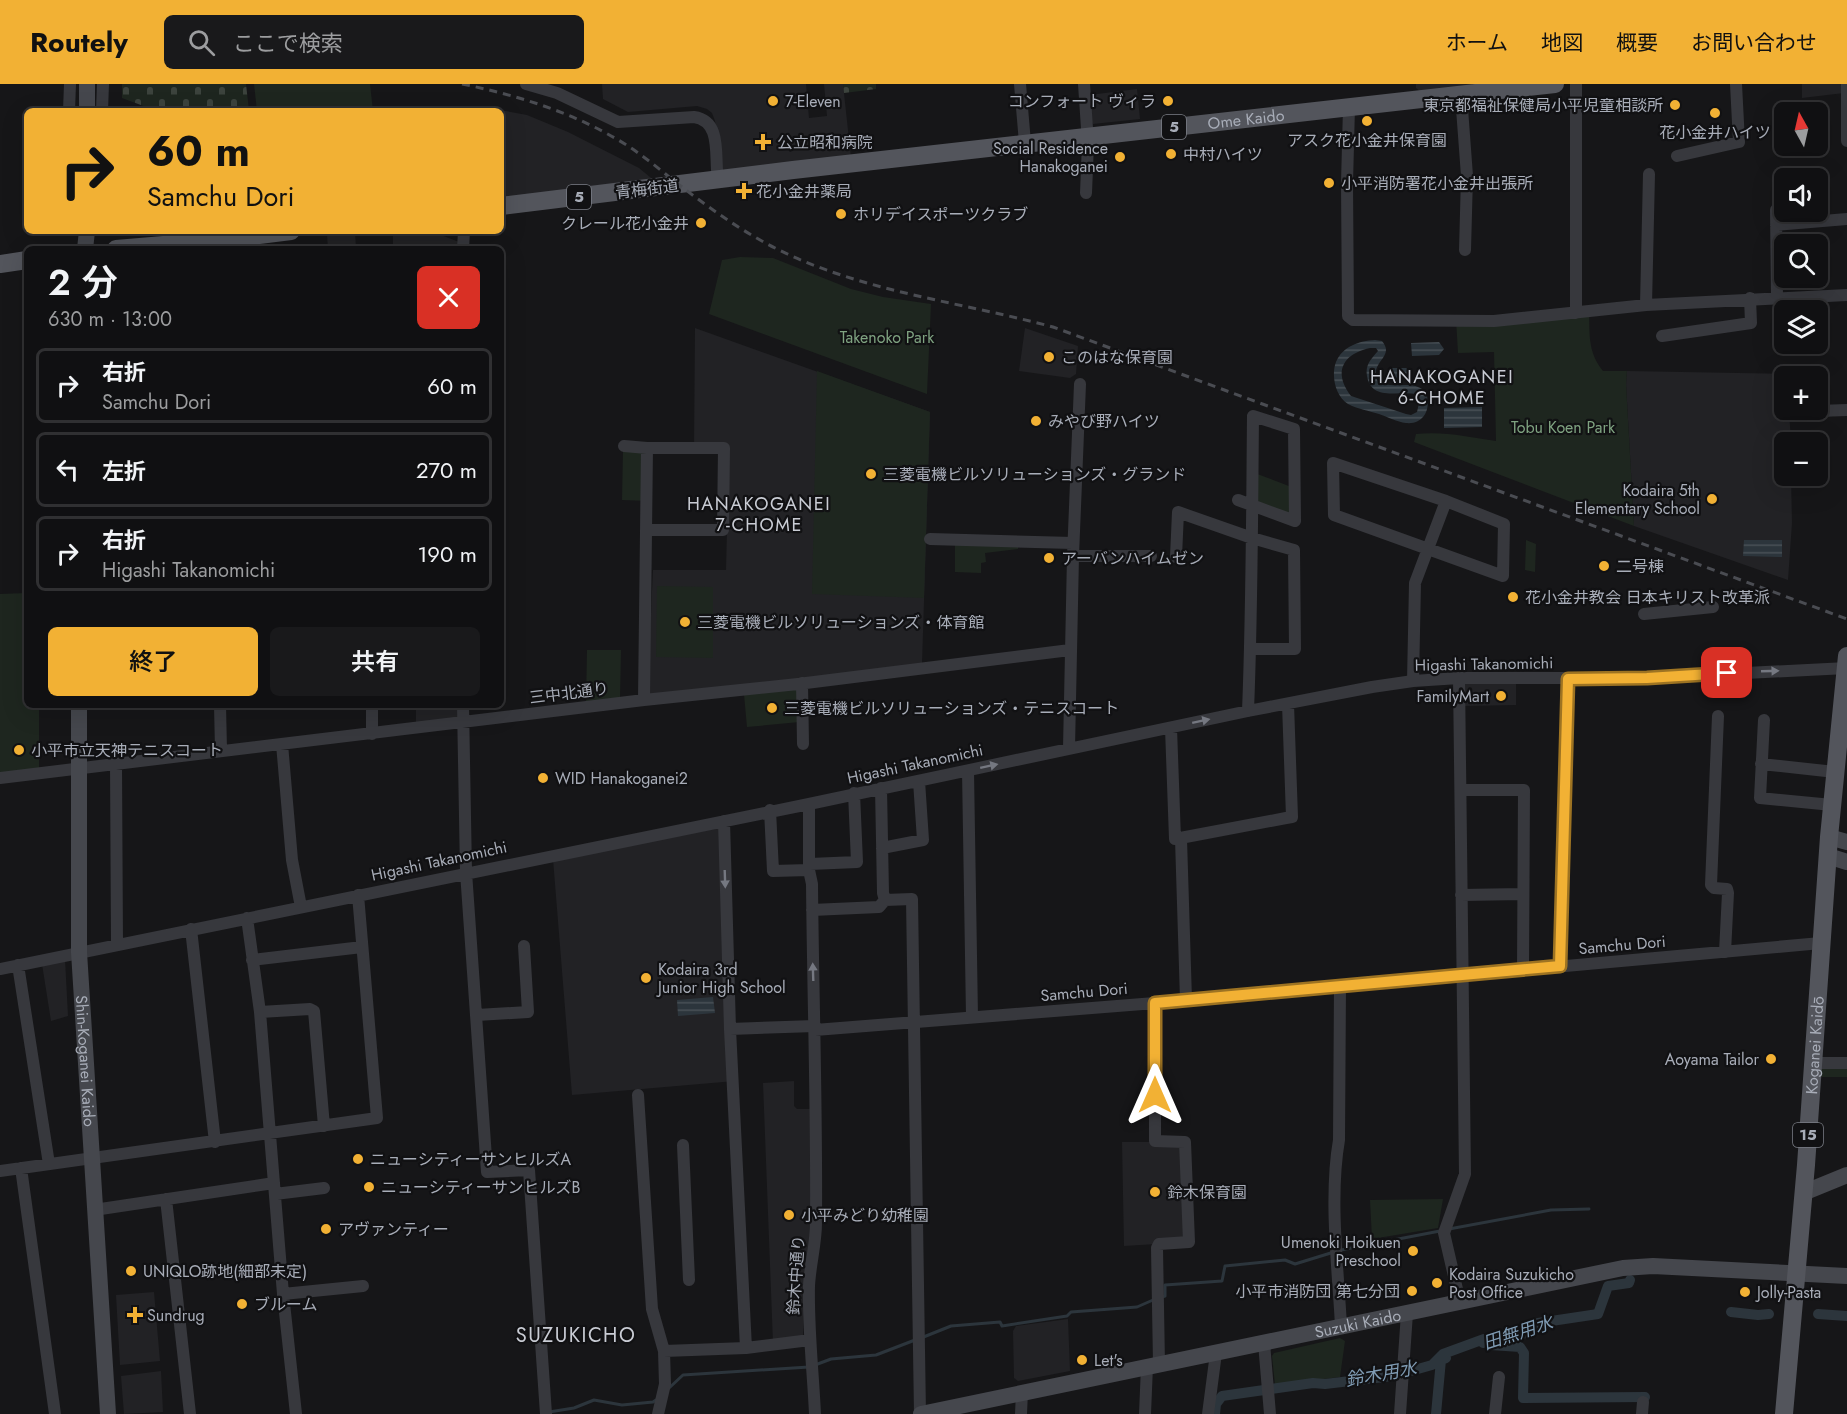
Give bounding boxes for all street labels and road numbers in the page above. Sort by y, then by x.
street label: Ome Kaido [1206,103,1286,135]
road number: 5 [1162,115,1186,139]
street label: 青梅街道 [614,174,680,204]
road number: 5 [567,185,591,209]
street label: Higashi Takanomichi [1415,651,1553,677]
street label: 三中北通り [528,677,610,709]
street label: Higashi Takanomichi [845,738,985,790]
street label: Higashi Takanomichi [369,835,509,887]
street label: Samchu Dori [1577,930,1667,960]
street label: Samchu Dori [1039,977,1129,1007]
street label: Shin-Koganei Kaido [70,994,101,1127]
street label: Koganei Kaidō [1799,995,1829,1095]
road number: 15 [1793,1123,1823,1147]
street label: 鈴木中通り [782,1234,810,1316]
street label: Suzuki Kaido [1312,1303,1403,1343]

